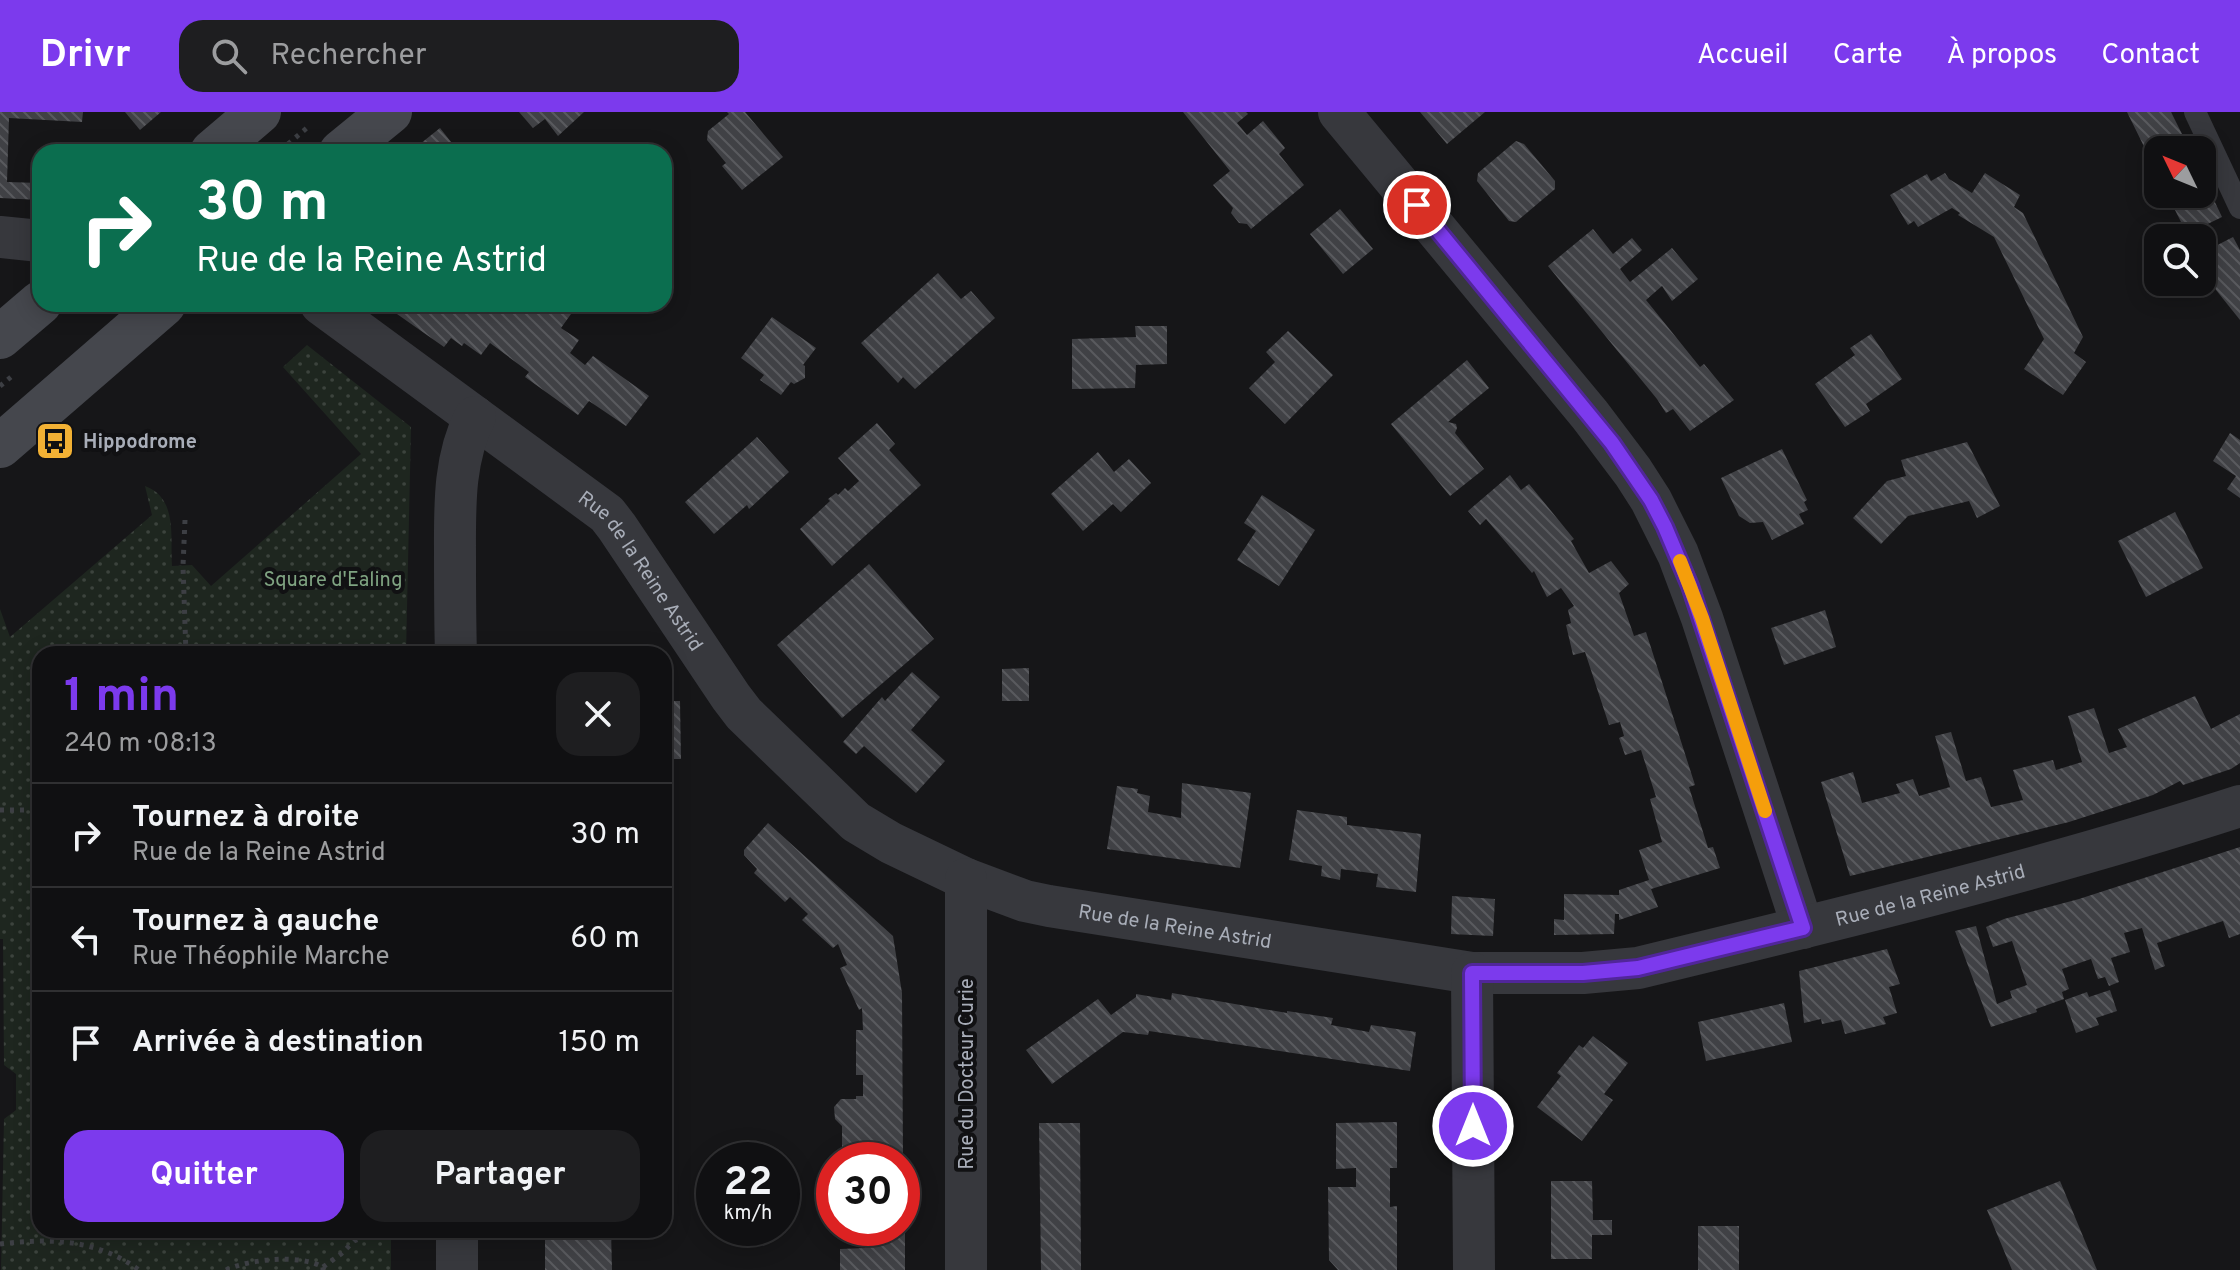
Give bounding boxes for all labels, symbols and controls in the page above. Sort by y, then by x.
search box [179,20,739,92]
text: Drivr [40,32,131,81]
icon: search [207,34,251,78]
text: Rechercher [271,38,427,75]
text: Accueil [1697,38,1789,74]
text: Carte [1833,38,1903,74]
text: À propos [1947,38,2057,74]
text: Contact [2101,38,2200,74]
north arrow [2144,136,2216,208]
map controls [2144,136,2216,296]
text: 30 m [196,170,329,240]
pin [1383,171,1451,239]
icon: right [64,176,168,280]
icon: arrive [1395,183,1439,227]
button: search [2144,224,2216,296]
text: Rue de la Reine Astrid [196,239,547,285]
bus stop icon: Hippodrome [34,420,76,462]
place label: Hippodrome [83,430,197,456]
street label: Rue de la Reine Astrid [572,486,708,657]
park label: Square d'Ealing [264,568,402,594]
text: 1 min [64,668,179,728]
button: close [556,672,640,756]
text: 240 m · 08:13 [64,728,217,761]
text: Tournez à droite [132,800,360,837]
icon: right [64,813,108,857]
text: 30 m [571,817,640,854]
text: Rue de la Reine Astrid [132,837,386,870]
street label: Rue de la Reine Astrid [1833,859,2028,934]
street label: Rue de la Reine Astrid [1076,900,1273,956]
text: Tournez à gauche [132,904,379,941]
icon: left [64,917,108,961]
text: 60 m [570,921,640,958]
text: Rue Théophile Marche [132,941,389,974]
street label: Rue du Docteur Curie [955,978,981,1170]
icon: arrive [64,1021,108,1065]
text: Arrivée à destination [132,1025,424,1062]
text: 150 m [559,1025,640,1062]
position arrow [1431,1084,1515,1168]
button: Quitter [64,1130,344,1222]
button: Partager [360,1130,640,1222]
speed limit sign: 30 [816,1142,920,1246]
text: 22 [724,1159,772,1209]
text: km/h [724,1201,772,1227]

